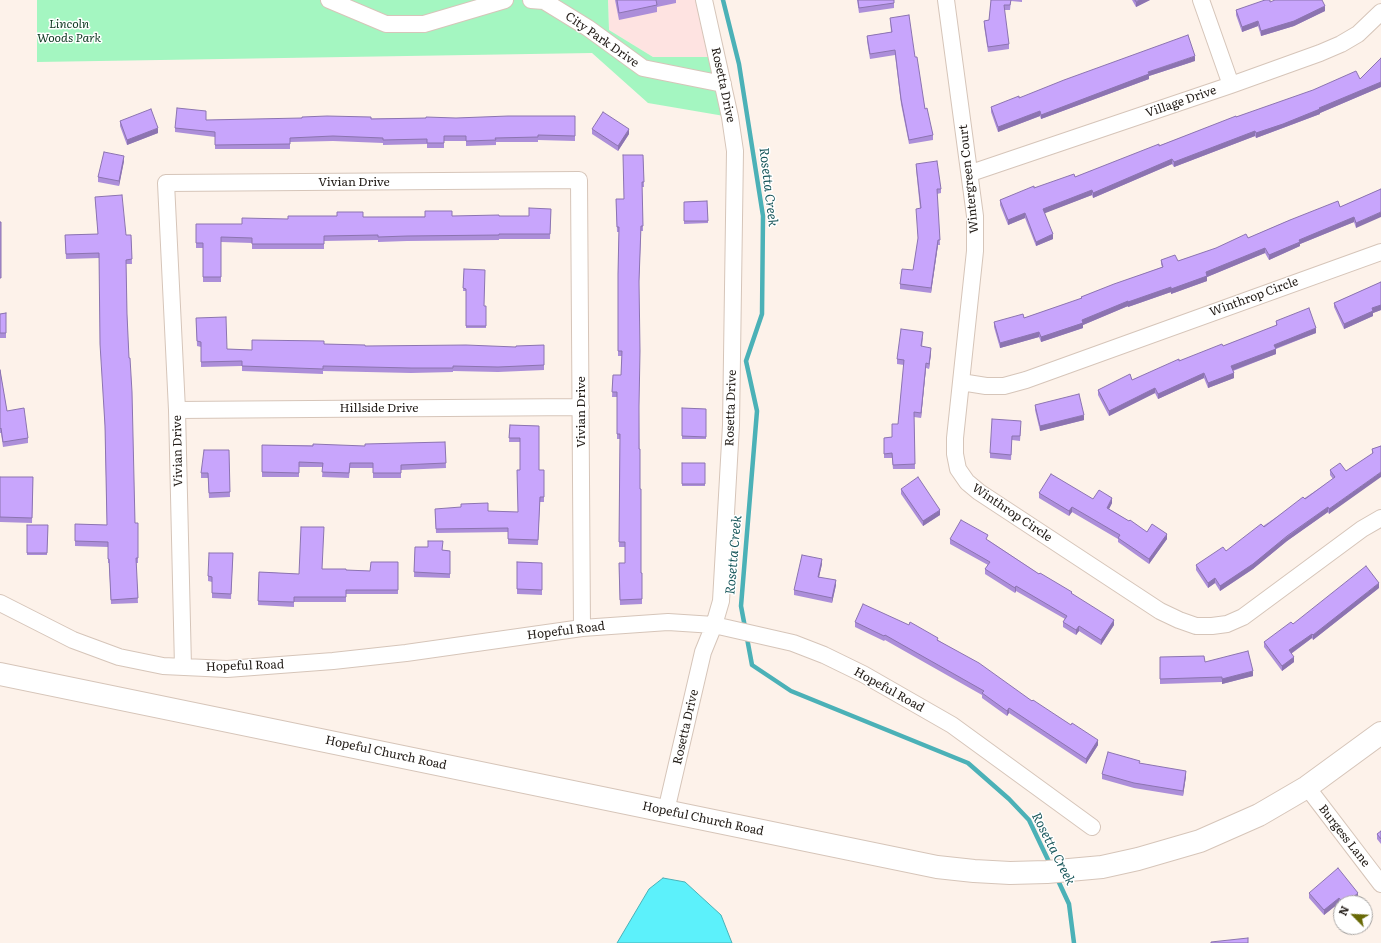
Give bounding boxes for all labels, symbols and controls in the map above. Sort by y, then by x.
street label: City Park Drive [562,9,642,71]
park label: Lincoln Woods Park [37,17,101,45]
street label: Rosetta Drive [708,46,738,124]
street label: Village Drive [1144,83,1218,121]
street label: Wintergreen Court [956,124,982,234]
water label: Rosetta Creek [755,147,781,227]
street label: Vivian Drive [318,175,390,189]
street label: Winthrop Circle [1208,274,1300,320]
street label: Rosetta Drive [722,369,740,447]
street label: Vivian Drive [574,376,588,448]
street label: Hillside Drive [340,401,418,415]
street label: Vivian Drive [170,415,186,487]
street label: Winthrop Circle [969,481,1055,545]
water label: Rosetta Creek [723,515,745,595]
street label: Hopeful Road [526,619,606,643]
street label: Hopeful Road [206,657,284,675]
street label: Hopeful Road [851,665,927,715]
street label: Rosetta Drive [670,688,702,766]
street label: Hopeful Church Road [324,733,448,773]
street label: Hopeful Church Road [641,799,765,839]
street label: Burgess Lane [1315,802,1373,870]
water label: Rosetta Creek [1028,810,1078,888]
north arrow [1333,895,1373,935]
text: N [1334,903,1352,918]

